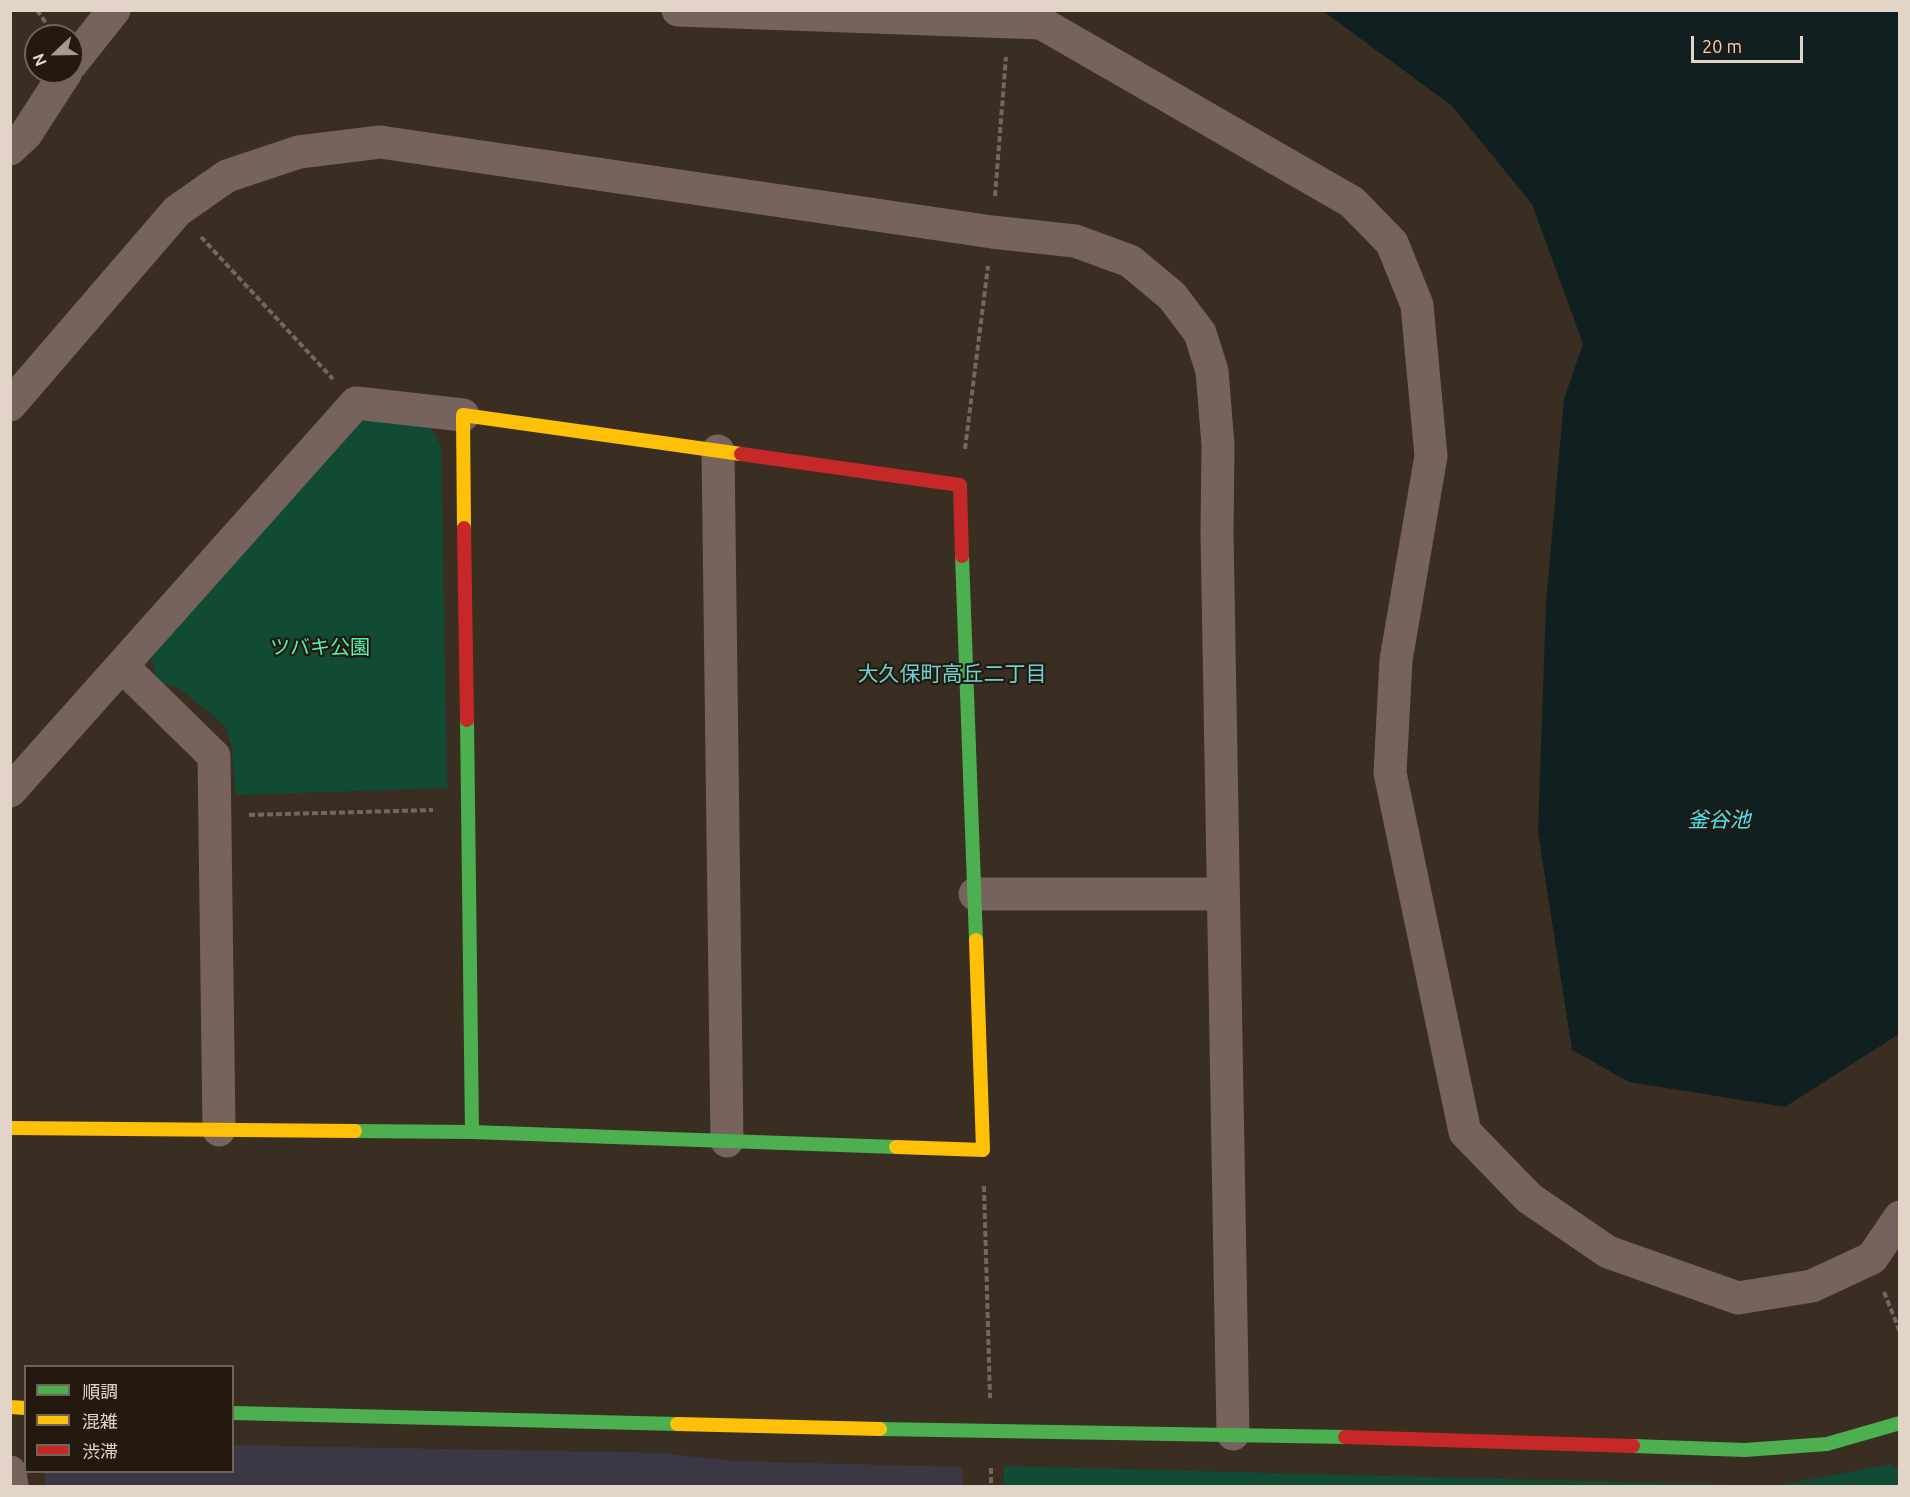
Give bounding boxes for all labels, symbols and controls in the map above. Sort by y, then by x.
north arrow [24,24,84,84]
scale bar [1694,24,1806,62]
text: 20 m [1702,36,1742,56]
text: N [29,51,50,69]
park label: ツバキ公園 [270,635,370,659]
district label: 大久保町高丘二丁目 [858,661,1046,687]
water label: 釜谷池 [1688,807,1750,833]
legend [24,1365,234,1473]
text: 順調 [82,1381,118,1401]
text: 混雑 [82,1411,118,1431]
text: 渋滞 [82,1441,118,1461]

